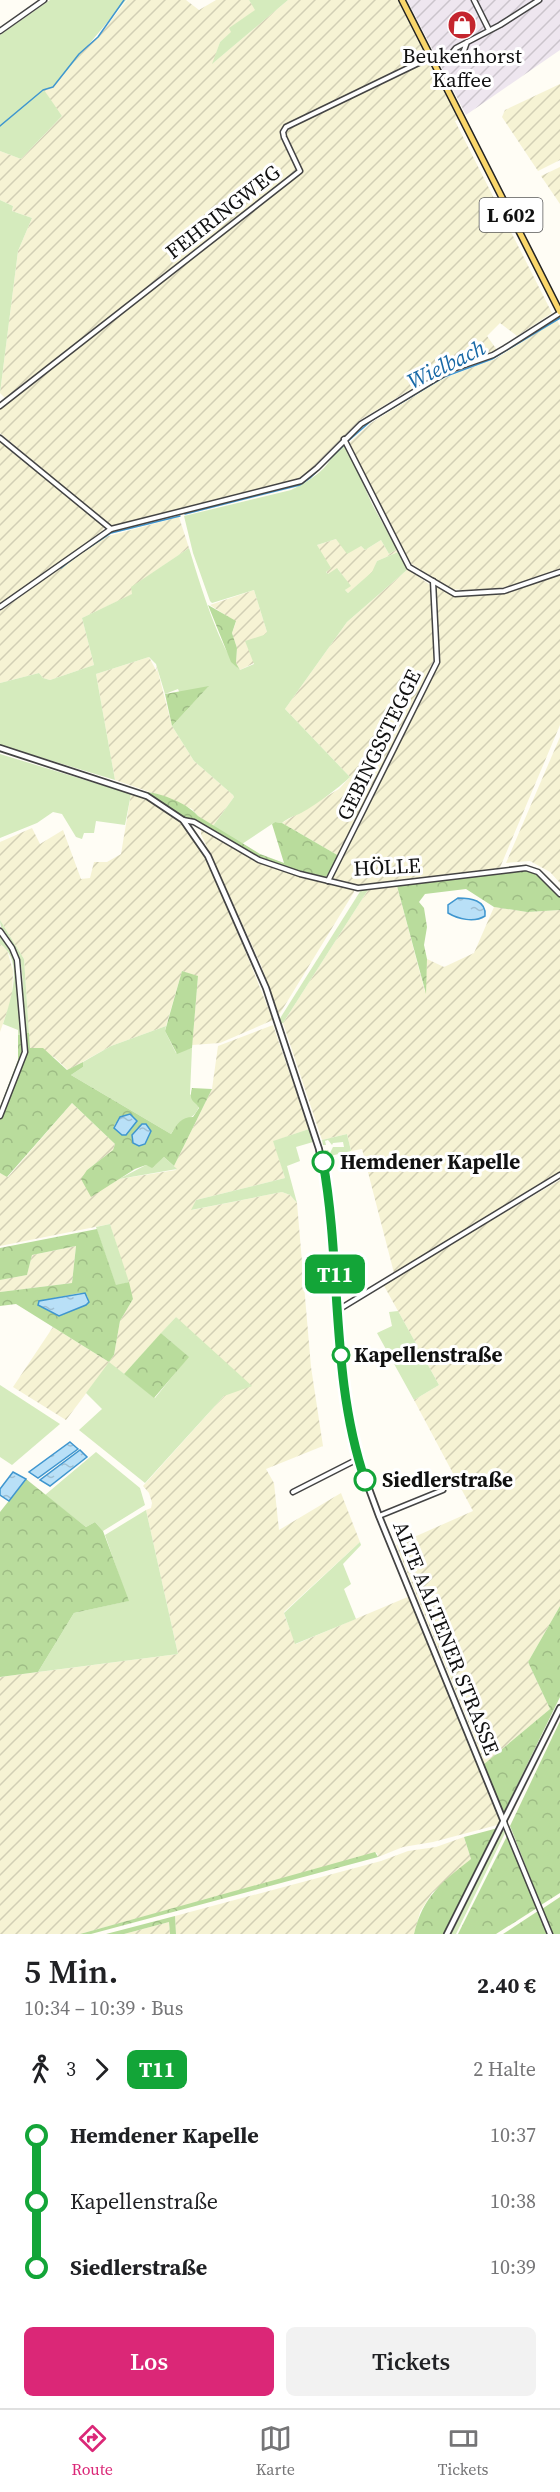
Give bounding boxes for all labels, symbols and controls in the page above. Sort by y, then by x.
shop icon: Beukenhorst Kaffee [446,9,478,41]
place label: Beukenhorst Kaffee [402,41,522,94]
street label: FEHRINGWEG [159,158,286,266]
road number: L 602 [480,198,542,232]
water label: Wielbach [402,332,490,396]
street label: GEBINGSSTEGGE [329,665,428,825]
street label: HÖLLE [353,850,421,883]
place label: Hemdener Kapelle [340,1147,520,1176]
marker: Hemdener Kapelle [312,1151,334,1173]
line badge: T11 [300,1254,370,1294]
text: T11 [317,1260,353,1289]
place label: Kapellenstraße [354,1340,502,1369]
marker: Kapellenstraße [332,1346,350,1364]
place label: Siedlerstraße [382,1465,513,1494]
marker: Siedlerstraße [354,1469,376,1491]
street label: ALTE AALTENER STRASSE [386,1516,507,1759]
text: 5 Min. [24,1949,118,1994]
text: 2.40 € [477,1970,536,2000]
text: 10:34 – 10:39 · Bus [24,1994,183,2022]
icon: walk [24,2053,57,2086]
icon: forward [85,2053,118,2086]
text: 3 [66,2055,76,2083]
text: T11 [139,2055,175,2084]
text: 2 Halte [473,2055,536,2083]
text: Hemdener Kapelle [70,2120,259,2150]
text: 10:37 [490,2121,536,2149]
text: Kapellenstraße [70,2186,218,2216]
text: 10:38 [490,2187,536,2215]
text: Siedlerstraße [70,2252,207,2282]
text: 10:39 [490,2253,536,2281]
button: Los [24,2327,274,2396]
button: Tickets [286,2327,536,2396]
tab: Route [71,2422,113,2480]
tab: Karte [256,2422,295,2480]
tab: Tickets [438,2422,489,2480]

